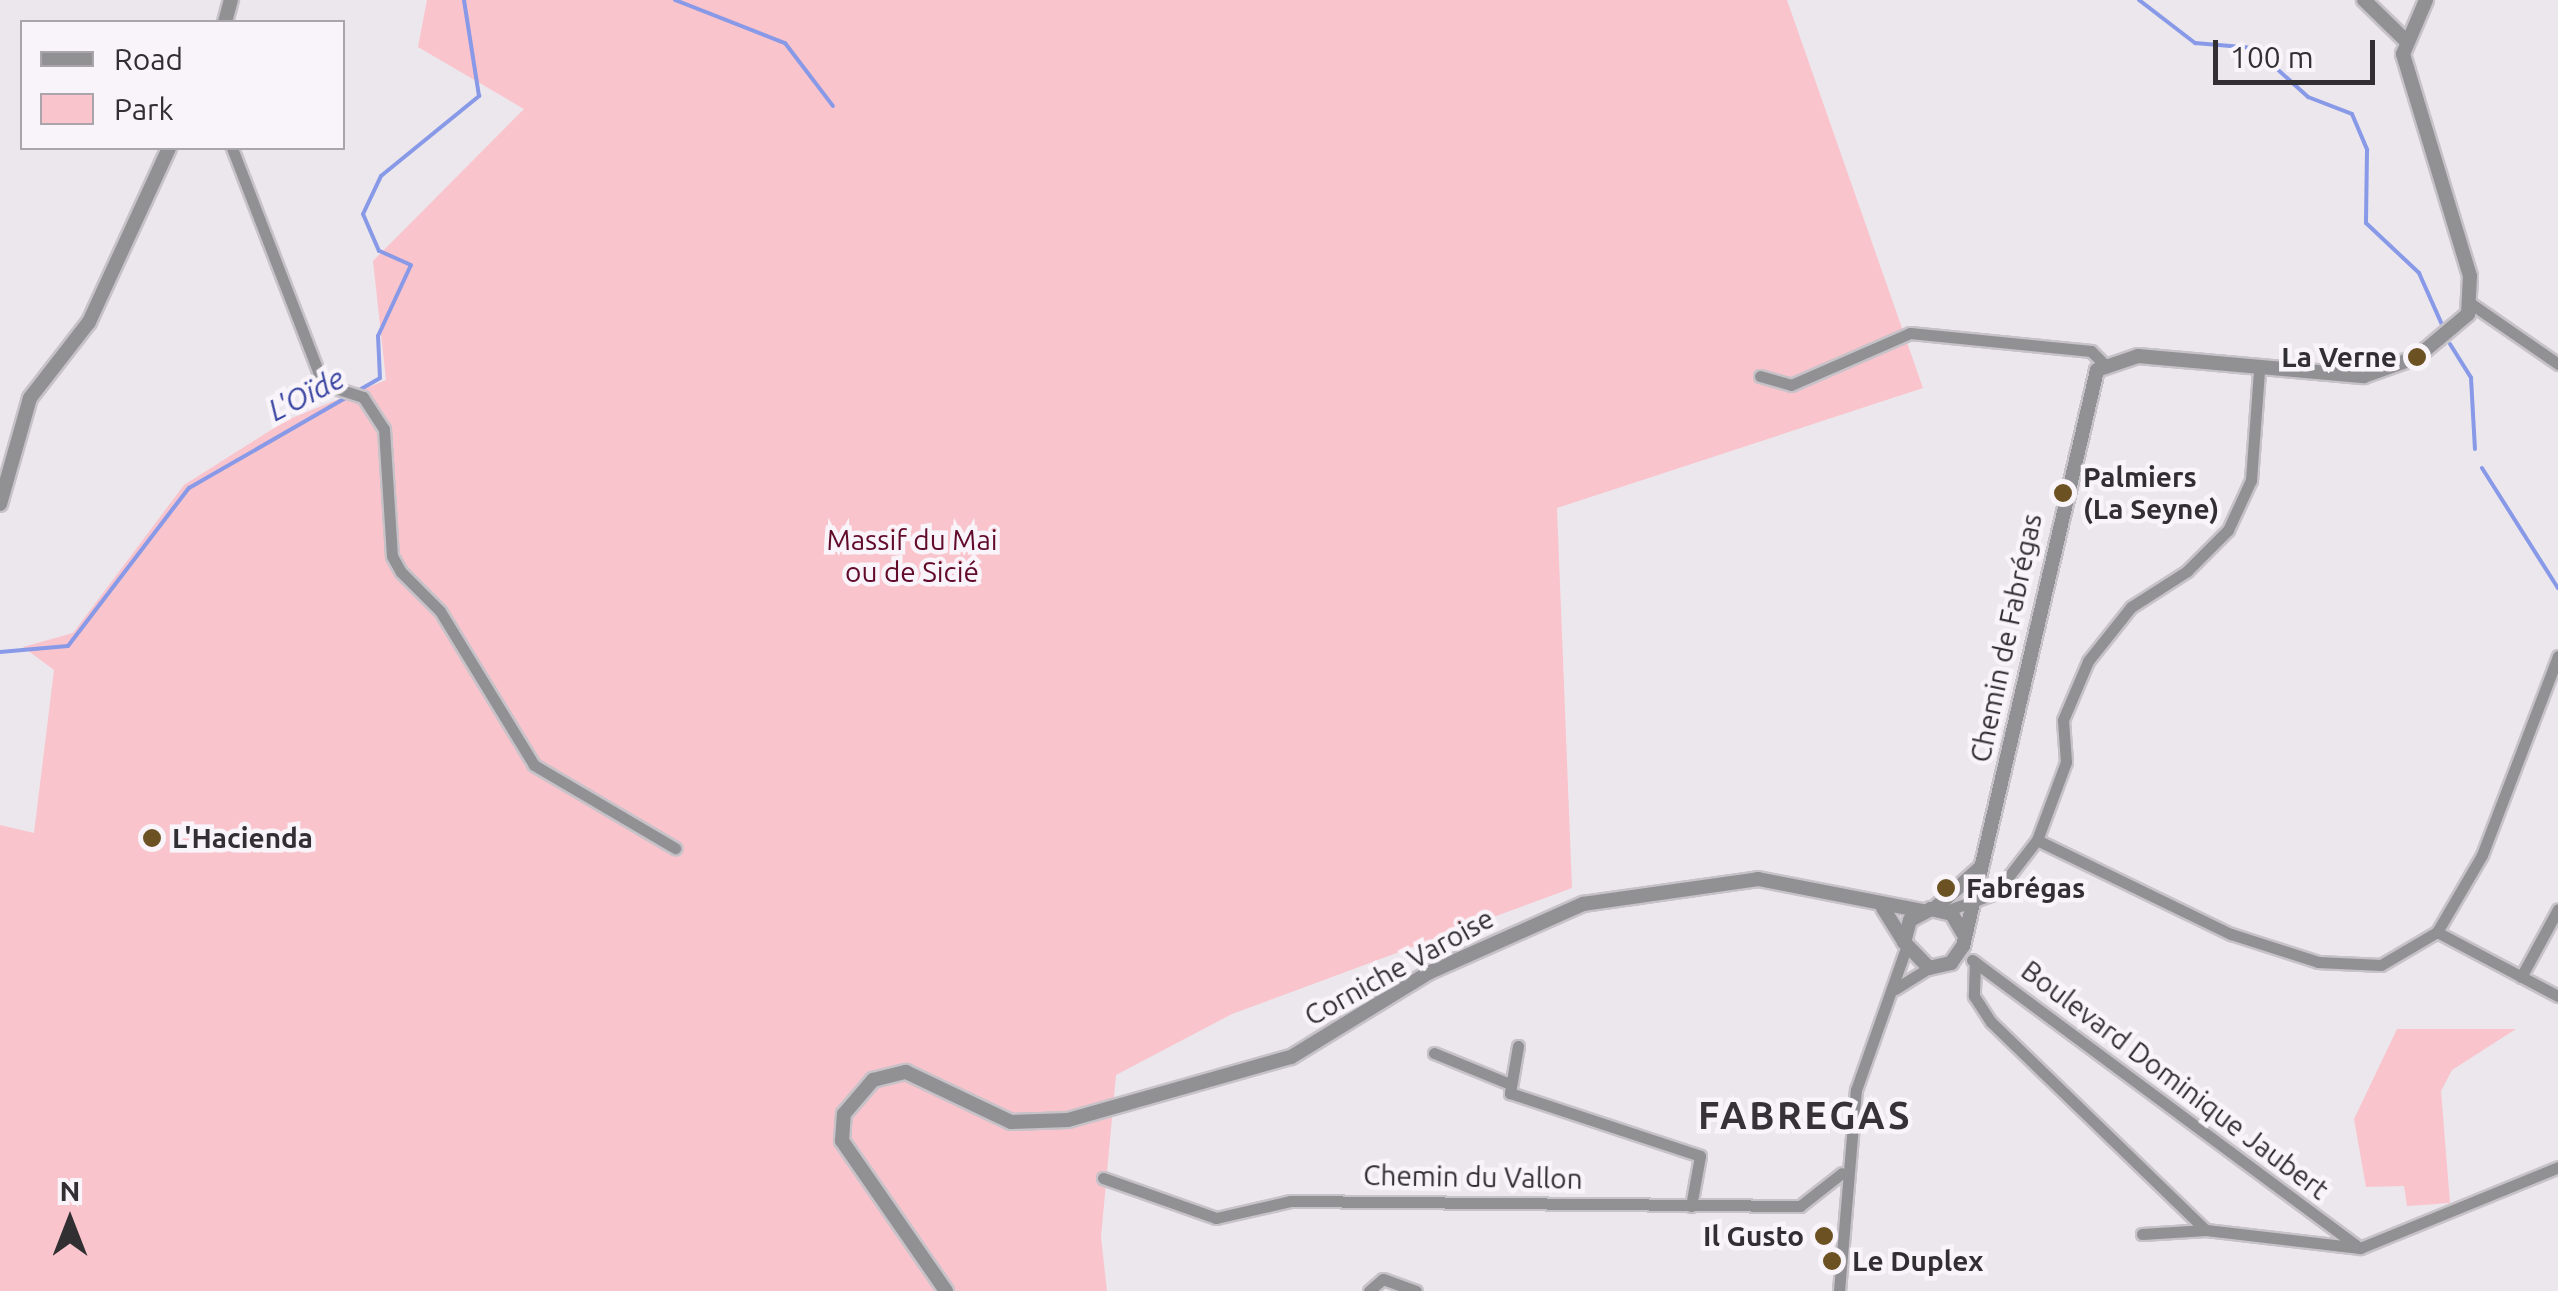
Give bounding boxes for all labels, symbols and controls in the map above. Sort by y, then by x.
legend [20,20,345,150]
scale bar [2218,20,2380,82]
text: 100 m [2230,40,2314,74]
text: Road [114,42,183,76]
text: Park [114,92,174,126]
place label: La Verne [2281,340,2397,374]
marker: La Verne [2406,346,2428,368]
water label: L'Oïde [262,360,350,428]
place label: Palmiers (La Seyne) [2083,460,2219,526]
marker: Palmiers (La Seyne) [2052,482,2074,504]
street label: Chemin de Fabrégas [1963,511,2049,765]
park label: Massif du Mai ou de Sicié [826,523,998,589]
place label: L'Hacienda [172,821,313,855]
marker: L'Hacienda [141,827,163,849]
place label: Fabrégas [1966,871,2085,905]
marker: Fabrégas [1935,877,1957,899]
street label: Corniche Varoise [1299,901,1499,1033]
street label: Boulevard Dominique Jaubert [2015,953,2335,1207]
district label: FABREGAS [1698,1093,1912,1139]
street label: Chemin du Vallon [1363,1158,1583,1196]
north arrow [20,1171,120,1271]
text: N [60,1175,80,1206]
place label: Il Gusto [1703,1219,1804,1253]
marker: Il Gusto [1813,1225,1835,1247]
place label: Le Duplex [1852,1244,1984,1278]
marker: Le Duplex [1821,1250,1843,1272]

